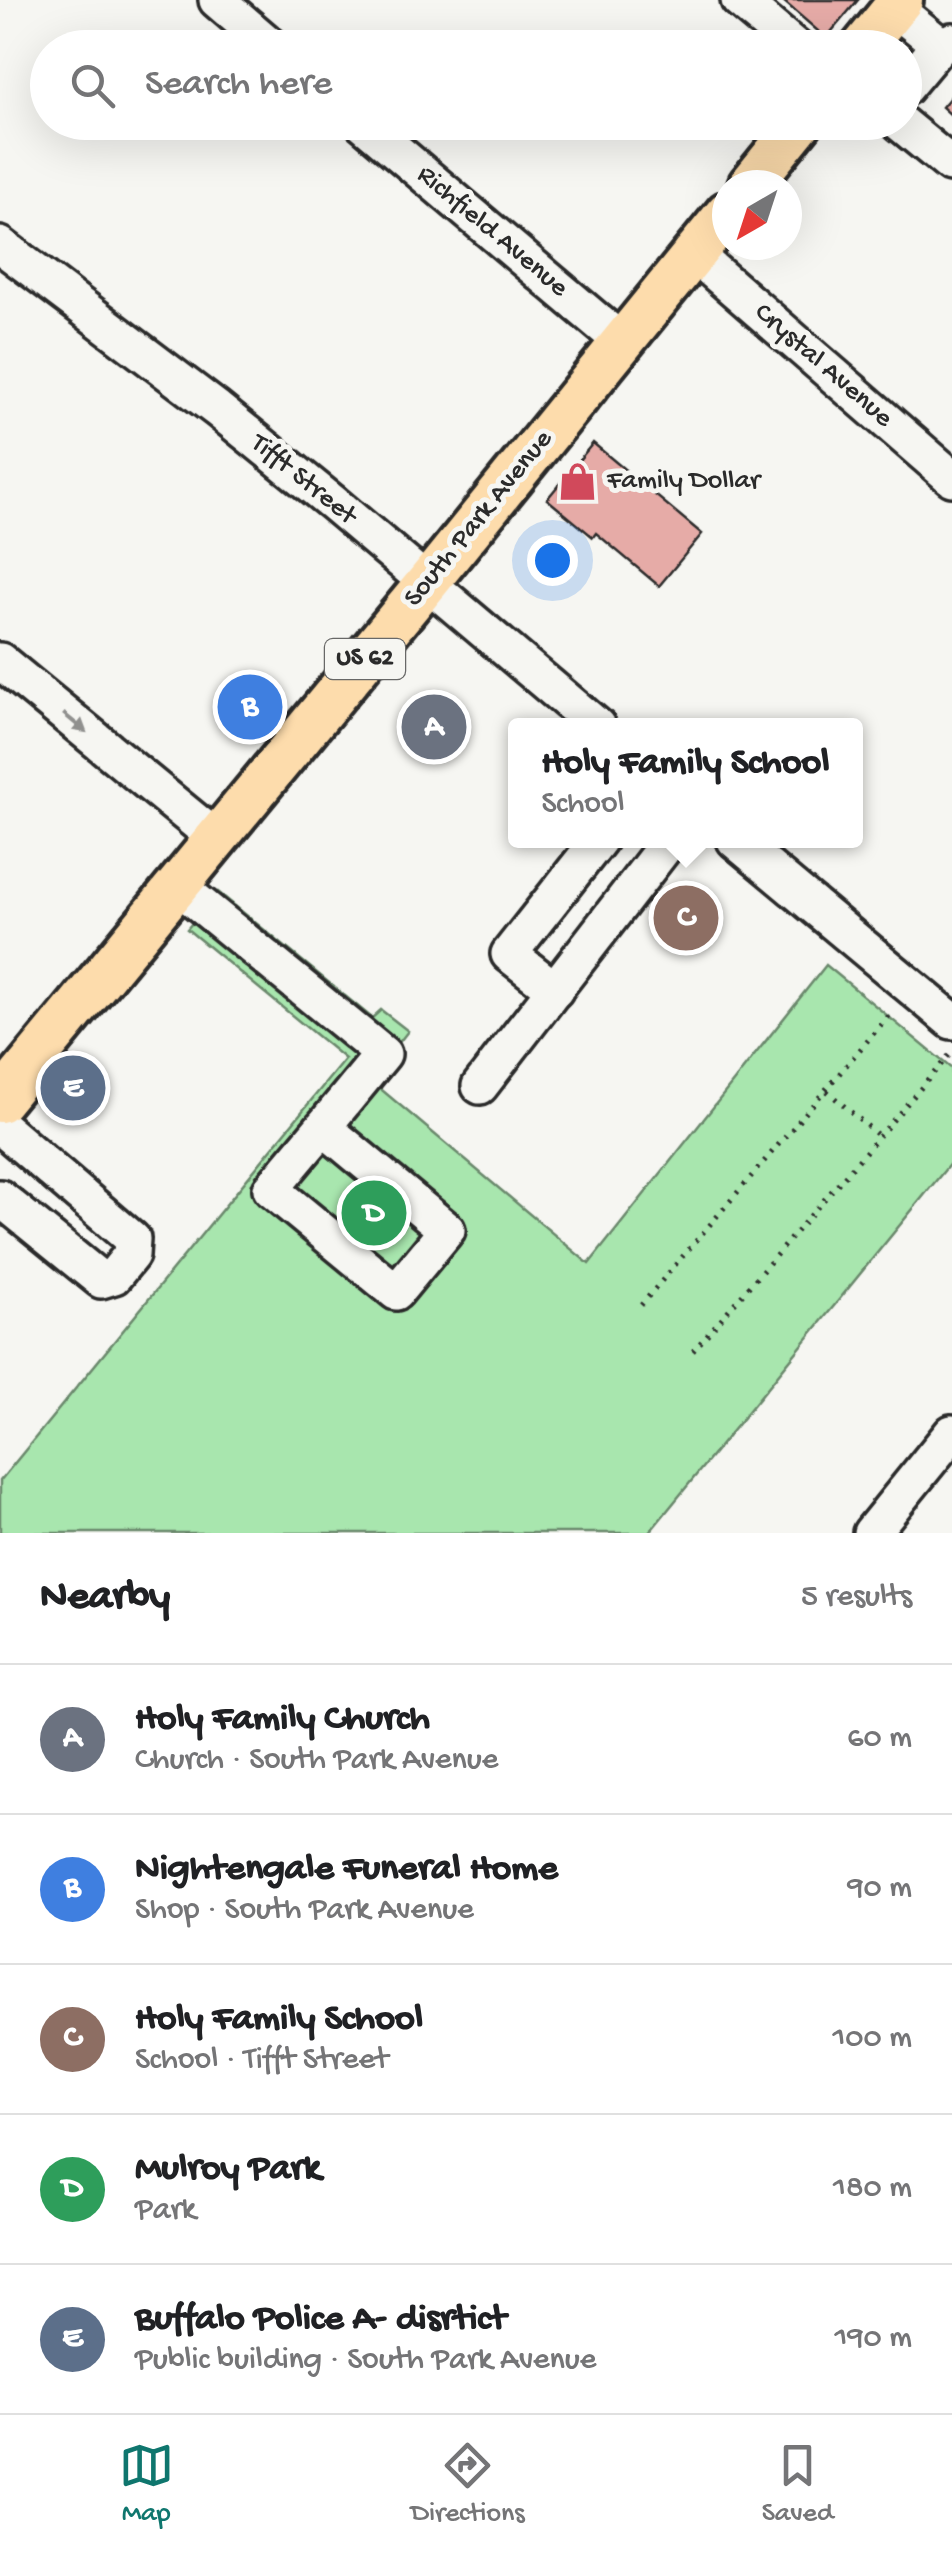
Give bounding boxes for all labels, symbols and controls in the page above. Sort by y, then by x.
search box [30,30,922,140]
icon: search [65,58,120,113]
text: Search here [145,63,332,107]
street label: Richfield Avenue [409,159,575,305]
north arrow [712,170,802,260]
street label: Crystal Avenue [747,297,900,436]
street label: South Park Avenue [398,423,561,614]
street label: Tifft Street [242,426,365,534]
shop icon: Family Dollar [556,460,598,502]
place label: Family Dollar [606,465,762,498]
your location [527,535,578,586]
road number: US 62 [325,639,405,679]
pin: B [218,670,282,744]
pin: A [402,690,466,764]
one-way arrow [63,712,88,733]
popup [508,718,863,848]
text: Holy Family School [541,742,830,786]
text: School [541,786,625,824]
pin: C [654,880,718,956]
pin: E [40,1050,106,1126]
pin: D [342,1176,406,1250]
text: Nearby [40,1574,170,1623]
text: 5 results [801,1579,912,1617]
text: Holy Family Church [135,1698,430,1742]
text: A [63,1720,82,1758]
text: 60 m [847,1720,912,1758]
text: Church · South Park Avenue [135,1742,498,1780]
text: Nightengale Funeral Home [135,1848,558,1892]
text: B [64,1870,81,1908]
text: 90 m [848,1870,912,1908]
text: Shop · South Park Avenue [135,1892,474,1930]
text: Holy Family School [135,1998,423,2042]
text: C [64,2020,81,2058]
text: 100 m [832,2020,912,2058]
text: School · Tifft Street [135,2042,388,2080]
text: Mulroy Park [135,2148,321,2192]
text: D [62,2170,83,2208]
text: 180 m [833,2170,912,2208]
text: Park [135,2192,196,2230]
text: Buffalo Police A- disrtict [135,2298,506,2342]
text: E [63,2320,82,2358]
text: 190 m [835,2320,912,2358]
text: Public building · South Park Avenue [135,2342,596,2380]
tab: Map [119,2438,174,2531]
tab: Directions [411,2438,525,2531]
tab: Saved [762,2438,833,2531]

